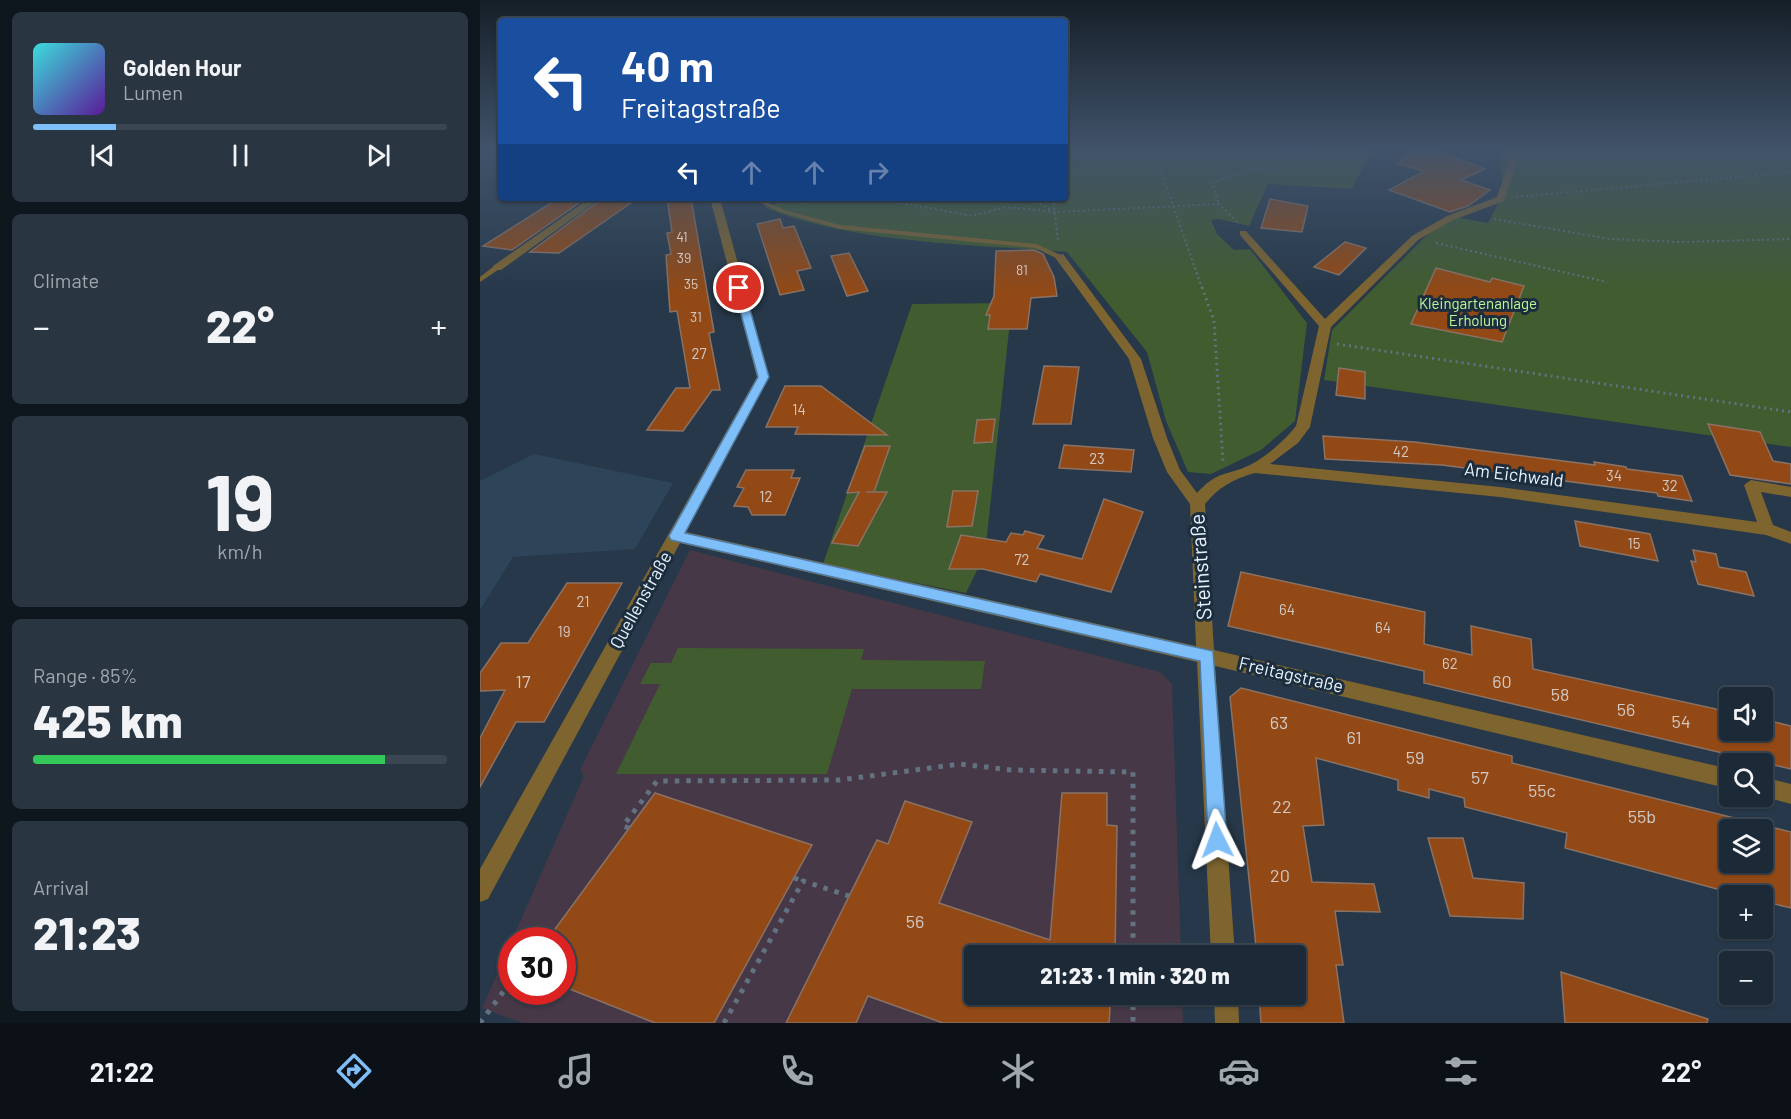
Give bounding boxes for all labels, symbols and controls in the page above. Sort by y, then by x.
text: 40 m [621,40,714,90]
icon: left [522,42,600,120]
text: Golden Hour [123,54,241,80]
text: Lumen [123,80,183,104]
text: Freitagstraße [621,91,781,123]
icon: previous [86,139,119,172]
icon: pause [224,139,257,172]
icon: next [362,139,395,172]
icon: left [672,156,705,189]
icon: ahead [735,156,768,189]
icon: ahead [798,156,831,189]
icon: right [861,156,894,189]
house number: 41 [676,228,688,245]
house number: 39 [677,249,691,266]
house number: 81 [1016,261,1028,278]
pin [713,262,764,313]
text: Climate [33,268,99,292]
icon: arrive [722,271,755,304]
house number: 35 [684,275,698,292]
park label: Kleingartenanlage Erholung [1419,294,1537,329]
text: 22° [206,298,274,352]
text: − [33,306,50,346]
text: + [430,306,447,346]
house number: 31 [690,308,702,325]
house number: 27 [691,344,707,362]
house number: 14 [792,400,806,418]
house number: 42 [1393,442,1409,460]
house number: 23 [1089,449,1105,467]
text: 19 [205,453,275,547]
street label: Am Eichwald [1463,457,1565,491]
house number: 34 [1606,466,1622,484]
house number: 32 [1662,476,1678,494]
house number: 12 [759,487,773,505]
street label: Steinstraße [1183,513,1216,621]
house number: 15 [1628,534,1640,552]
text: km/h [217,539,263,563]
street label: Quellenstraße [604,547,676,652]
house number: 72 [1014,550,1030,568]
house number: 21 [576,592,590,610]
house number: 64 [1279,600,1295,618]
house number: 64 [1375,618,1391,636]
house number: 19 [557,622,571,640]
street label: Freitagstraße [1237,651,1346,697]
house number: 62 [1442,654,1458,672]
text: Range · 85% [33,663,137,687]
house number: 17 [516,670,531,692]
house number: 60 [1492,670,1512,692]
house number: 58 [1551,683,1569,705]
map controls [1719,687,1773,1005]
button: sound [1719,687,1773,741]
text: 425 km [33,693,183,747]
house number: 56 [1617,698,1635,720]
house number: 54 [1671,710,1691,732]
house number: 63 [1270,711,1288,733]
house number: 61 [1346,726,1362,748]
house number: 59 [1406,746,1424,768]
button: search [1719,753,1773,807]
house number: 57 [1471,766,1489,788]
house number: 55c [1528,779,1556,801]
house number: 22 [1272,795,1292,817]
house number: 55b [1628,805,1656,827]
position arrow [1185,808,1249,872]
button: layers [1719,819,1773,873]
house number: 20 [1270,864,1290,886]
text: Arrival [33,875,89,899]
button: + [1719,885,1773,939]
text: 21:23 [33,905,141,959]
house number: 56 [906,910,924,932]
speed limit sign: 30 [498,927,576,1005]
button: − [1719,951,1773,1005]
text: 21:23 · 1 min · 320 m [1040,962,1230,988]
icon: directions [333,1050,375,1092]
icon: music [555,1050,597,1092]
icon: phone [776,1050,818,1092]
icon: climate [997,1050,1039,1092]
icon: car [1218,1050,1260,1092]
icon: filters [1440,1050,1482,1092]
text: 21:22 [90,1055,154,1087]
text: 22° [1661,1055,1701,1087]

